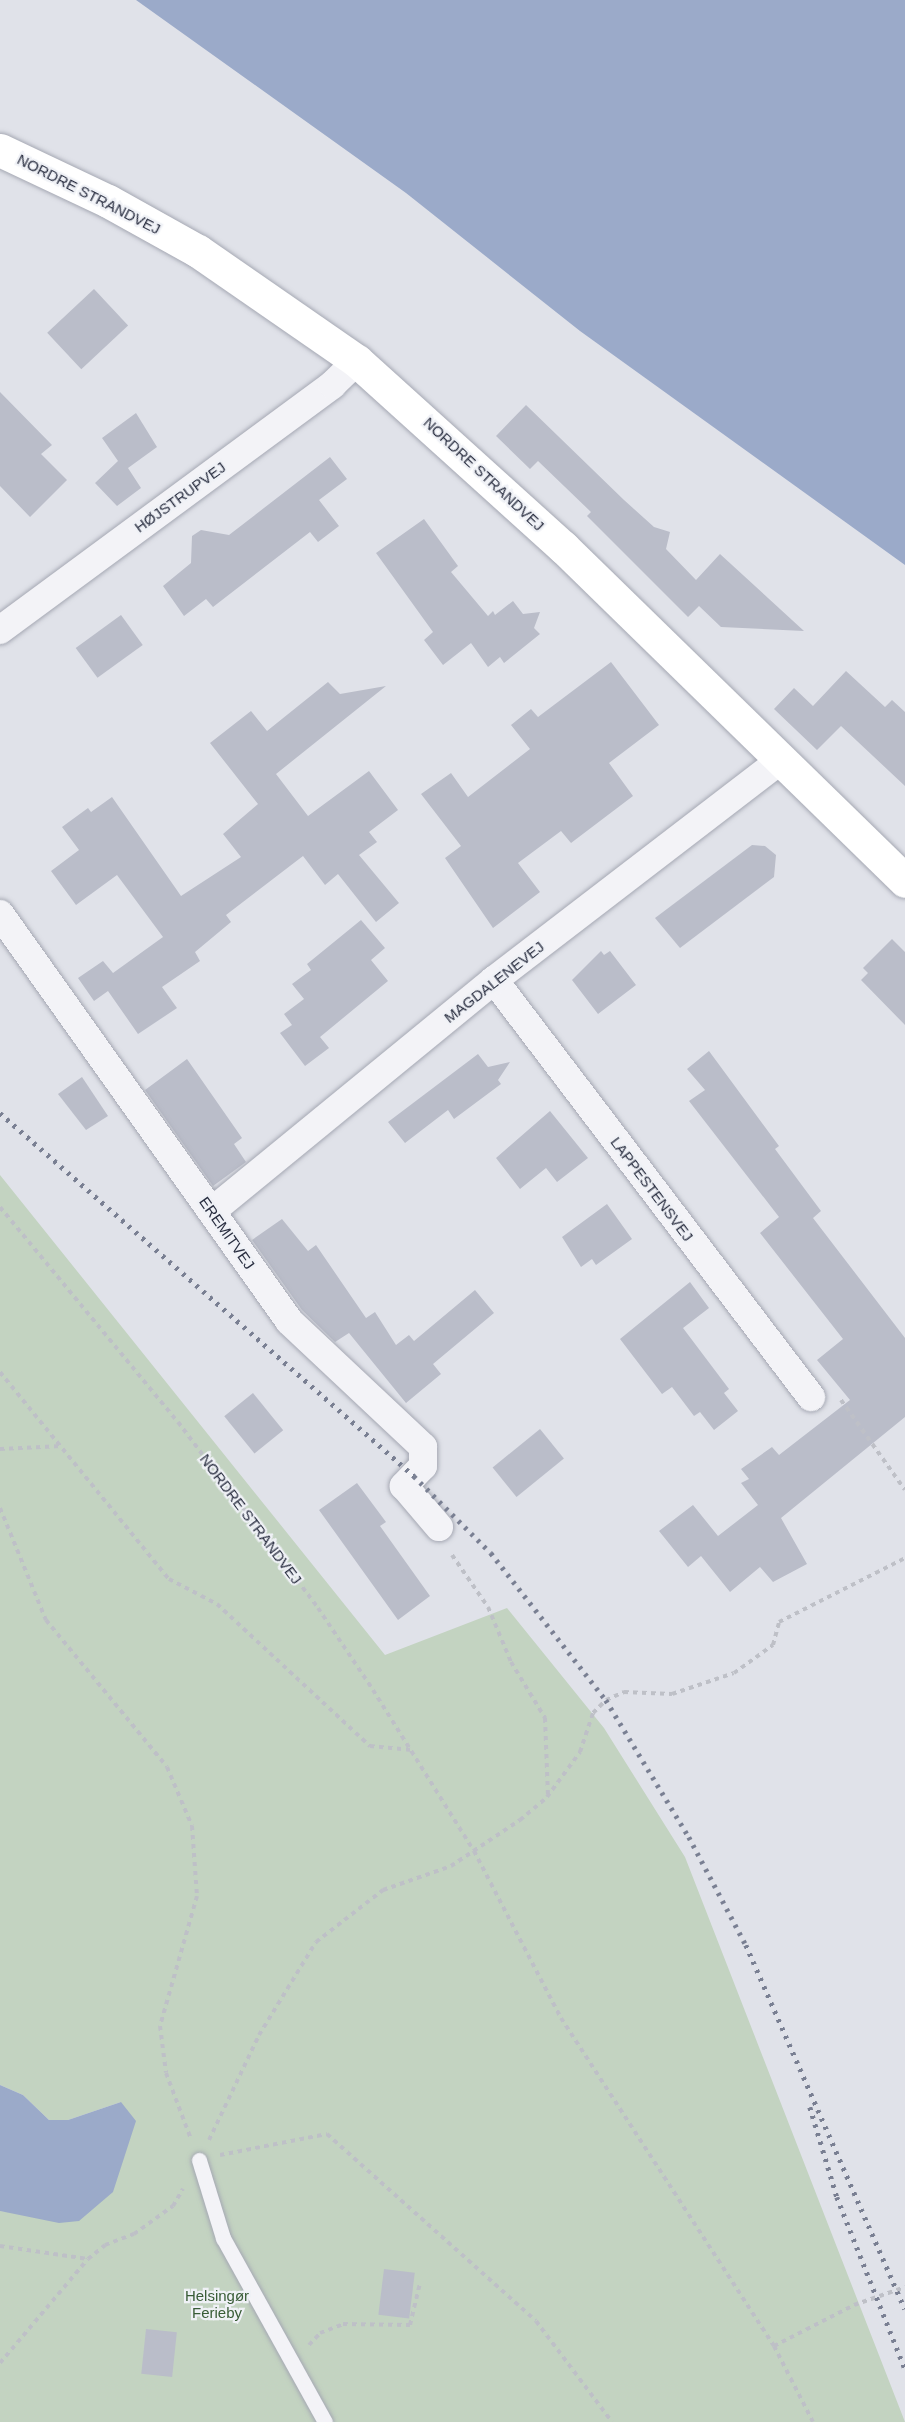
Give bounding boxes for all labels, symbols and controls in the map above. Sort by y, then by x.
street label: NORDRE STRANDVEJ [14,150,164,238]
street label: NORDRE STRANDVEJ [420,413,548,535]
street label: HØJSTRUPVEJ [131,458,229,536]
street label: MAGDALENEVEJ [441,937,547,1027]
street label: LAPPESTENSVEJ [607,1133,697,1245]
street label: EREMITVEJ [195,1193,259,1273]
street label: NORDRE STRANDVEJ [196,1450,306,1588]
park label: Helsingør Ferieby [185,2286,249,2321]

